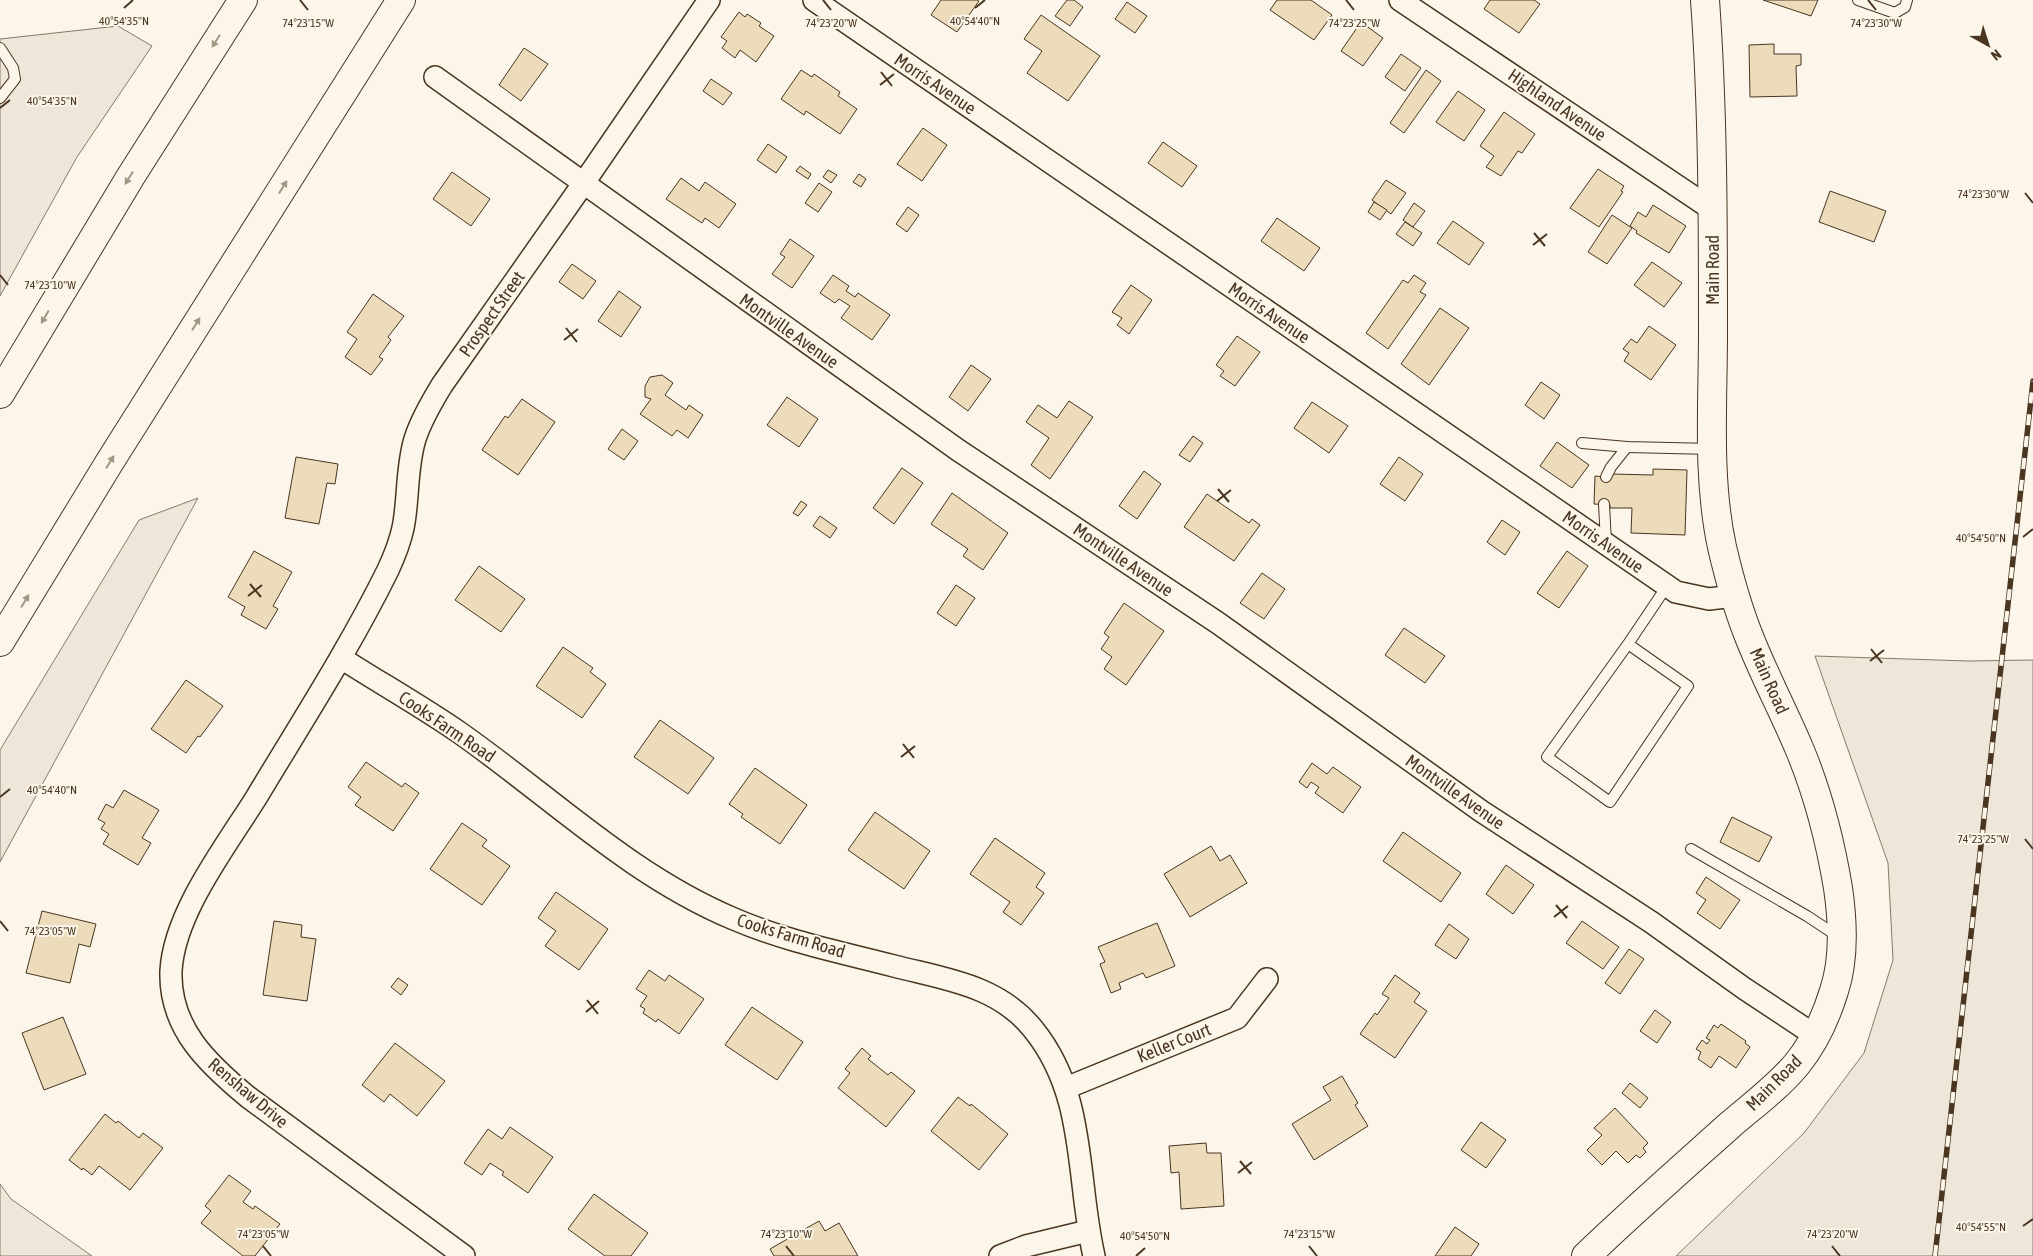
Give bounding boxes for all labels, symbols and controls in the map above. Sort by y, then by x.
text: 40°54'35"N [99,14,149,28]
text: 40°54'40"N [950,14,1000,28]
text: 74°23'15"W [282,16,334,30]
text: 74°23'20"W [805,16,857,30]
text: 74°23'25"W [1328,16,1380,30]
text: 74°23'30"W [1850,16,1902,30]
north arrow [1963,20,2013,70]
one-way arrow [211,34,221,48]
text: N [1988,46,2004,64]
street label: Morris Avenue [890,49,980,119]
street label: Highland Avenue [1504,64,1610,145]
text: 40°54'35"N [27,94,77,108]
one-way arrow [125,172,134,185]
one-way arrow [278,180,287,193]
text: 74°23'30"W [1957,187,2009,201]
street label: Main Road [1702,235,1723,305]
street label: Prospect Street [454,267,529,360]
text: 74°23'10"W [24,278,76,292]
street label: Morris Avenue [1224,278,1314,348]
street label: Montville Avenue [736,289,843,372]
one-way arrow [41,311,50,324]
one-way arrow [192,318,201,331]
one-way arrow [105,455,114,469]
street label: Morris Avenue [1559,506,1648,577]
street label: Montville Avenue [1069,518,1177,601]
text: 40°54'50"N [1956,531,2006,545]
one-way arrow [21,594,30,607]
street label: Main Road [1746,644,1793,717]
street label: Cooks Farm Road [395,687,500,767]
street label: Montville Avenue [1402,750,1509,833]
text: 40°54'40"N [27,783,77,797]
text: 74°23'25"W [1957,832,2009,846]
street label: Cooks Farm Road [734,909,848,962]
text: 74°23'05"W [24,924,76,938]
street label: Keller Court [1134,1018,1214,1067]
street label: Main Road [1741,1050,1806,1115]
street label: Renshaw Drive [204,1053,292,1132]
text: 40°54'55"N [1956,1220,2006,1234]
text: 74°23'05"W [237,1227,289,1241]
text: 74°23'10"W [760,1227,812,1241]
text: 74°23'15"W [1283,1227,1335,1241]
text: 74°23'20"W [1806,1227,1858,1241]
text: 40°54'50"N [1120,1229,1170,1243]

